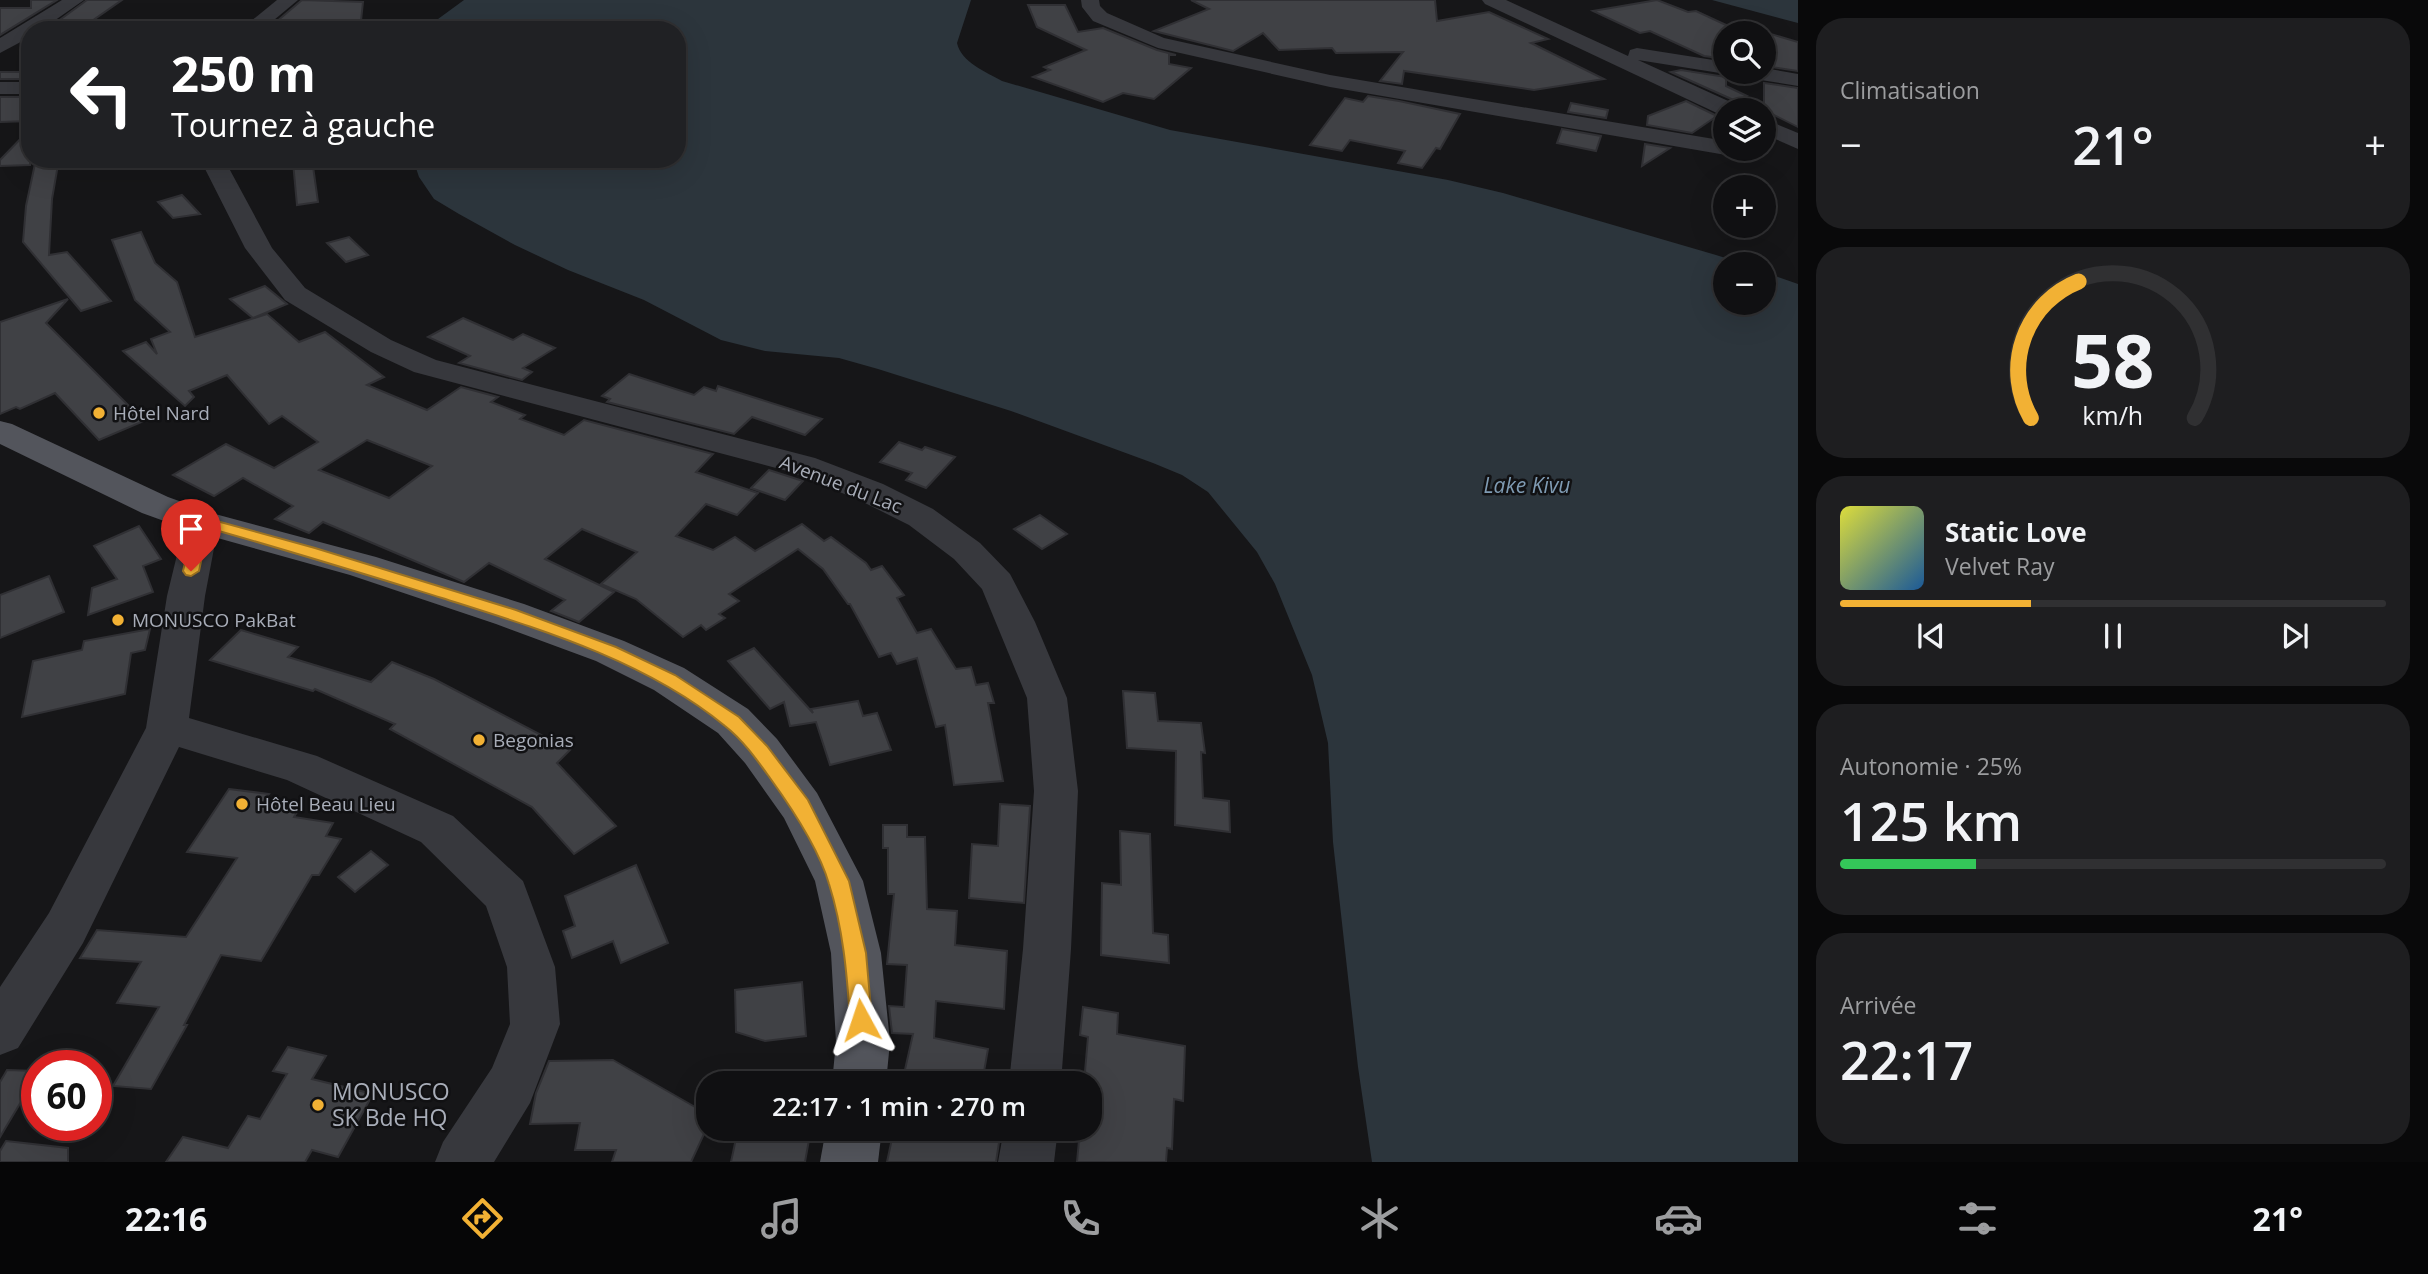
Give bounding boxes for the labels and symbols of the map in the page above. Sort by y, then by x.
place label: Hôtel Nard [113,400,210,426]
marker: Hôtel Nard [91,405,107,421]
street label: Avenue du Lac [776,449,906,519]
water label: Lake Kivu [1484,471,1570,499]
pin [161,499,221,571]
place label: MONUSCO PakBat [132,607,296,633]
marker: MONUSCO PakBat [110,612,126,628]
place label: Begonias [493,727,574,753]
marker: Begonias [471,732,487,748]
place label: Hôtel Beau Lieu [256,791,396,817]
marker: Hôtel Beau Lieu [234,796,250,812]
position arrow [824,983,898,1057]
speed limit sign: 60 [21,1050,112,1141]
place label: MONUSCO SK Bde HQ [332,1075,450,1133]
marker: MONUSCO SK Bde HQ [310,1097,326,1113]

